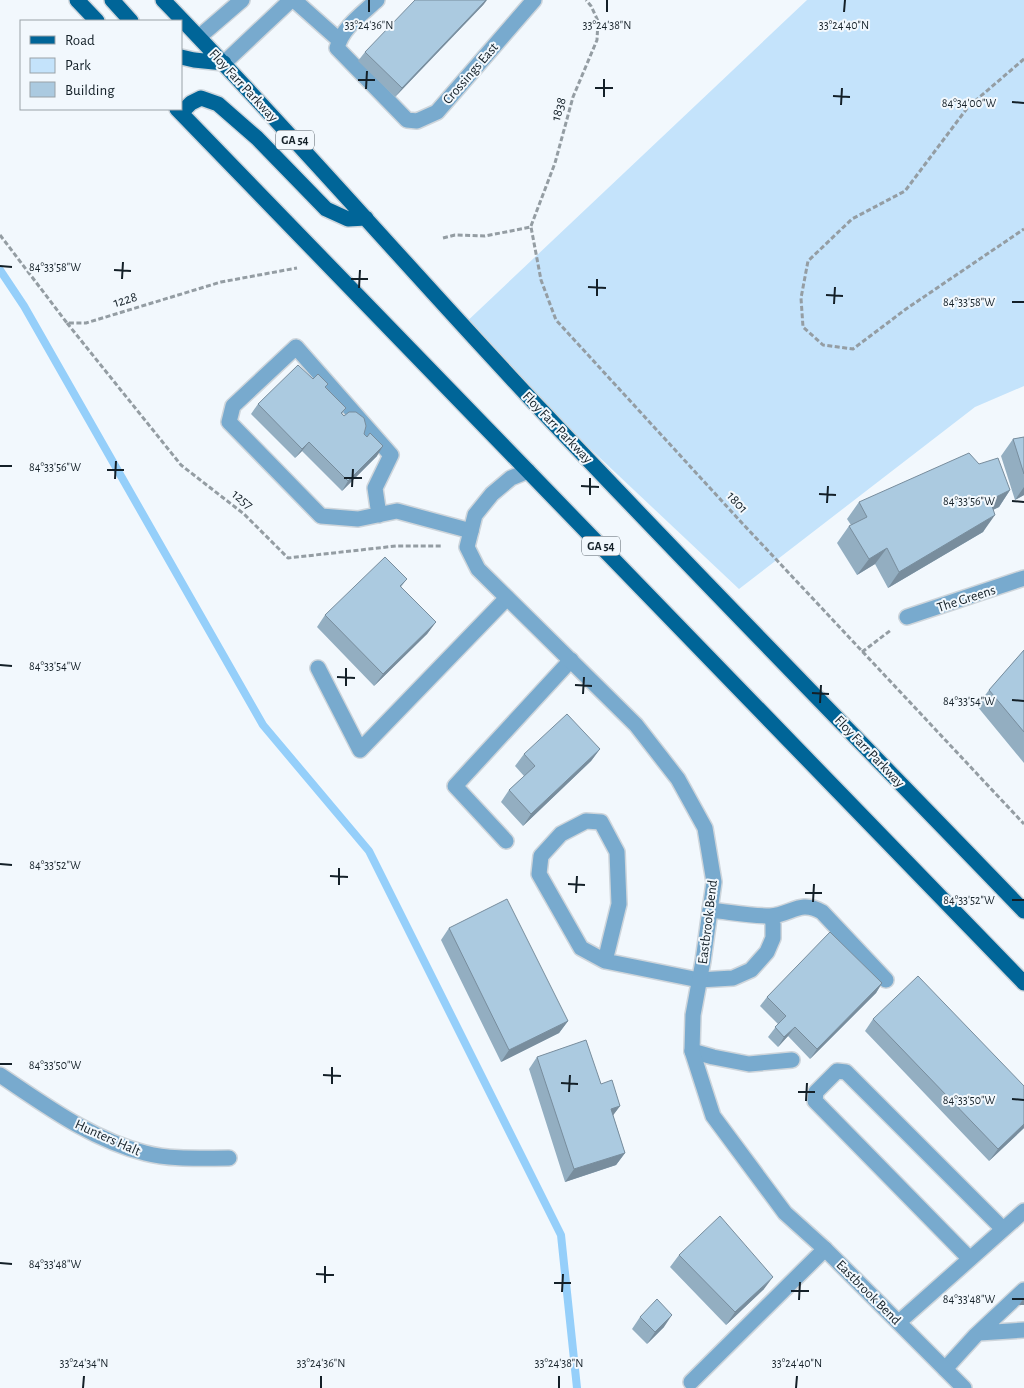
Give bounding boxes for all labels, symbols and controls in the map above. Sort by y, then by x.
text: 33°24'36"N [345,19,393,31]
text: 33°24'38"N [583,19,631,31]
text: 33°24'40"N [819,19,869,31]
legend [20,20,182,110]
text: Road [65,33,95,48]
street label: Crossings East [440,40,501,107]
street label: Floy Farr Parkway [206,47,280,125]
text: Park [65,58,91,73]
text: Building [65,83,115,98]
street label: 1838 [549,96,569,123]
text: 84°34'00"W [942,97,997,109]
road number: GA 54 [276,130,314,150]
text: 84°33'58"W [29,261,81,273]
street label: 1228 [112,290,139,310]
text: 84°33'58"W [943,296,995,308]
street label: Floy Farr Parkway [520,389,595,466]
text: 84°33'56"W [29,461,81,473]
street label: 1257 [229,487,256,513]
street label: 1801 [724,489,750,516]
text: 84°33'56"W [943,495,995,507]
road number: GA 54 [582,536,620,556]
street label: The Greens [935,583,997,615]
text: 84°33'54"W [29,660,81,672]
text: 84°33'54"W [943,695,995,707]
street label: Floy Farr Parkway [832,713,907,790]
text: 84°33'52"W [29,859,81,871]
street label: Eastbrook Bend [696,879,720,965]
text: 84°33'52"W [943,894,995,906]
text: 84°33'50"W [29,1059,82,1071]
text: 84°33'50"W [943,1094,996,1106]
street label: Hunters Halt [73,1117,143,1159]
text: 84°33'48"W [29,1258,82,1270]
street label: Eastbrook Bend [833,1258,903,1328]
text: 84°33'48"W [943,1293,996,1305]
text: 33°24'34"N [60,1357,108,1369]
text: 33°24'36"N [297,1357,345,1369]
text: 33°24'38"N [535,1357,583,1369]
text: 33°24'40"N [772,1357,822,1369]

